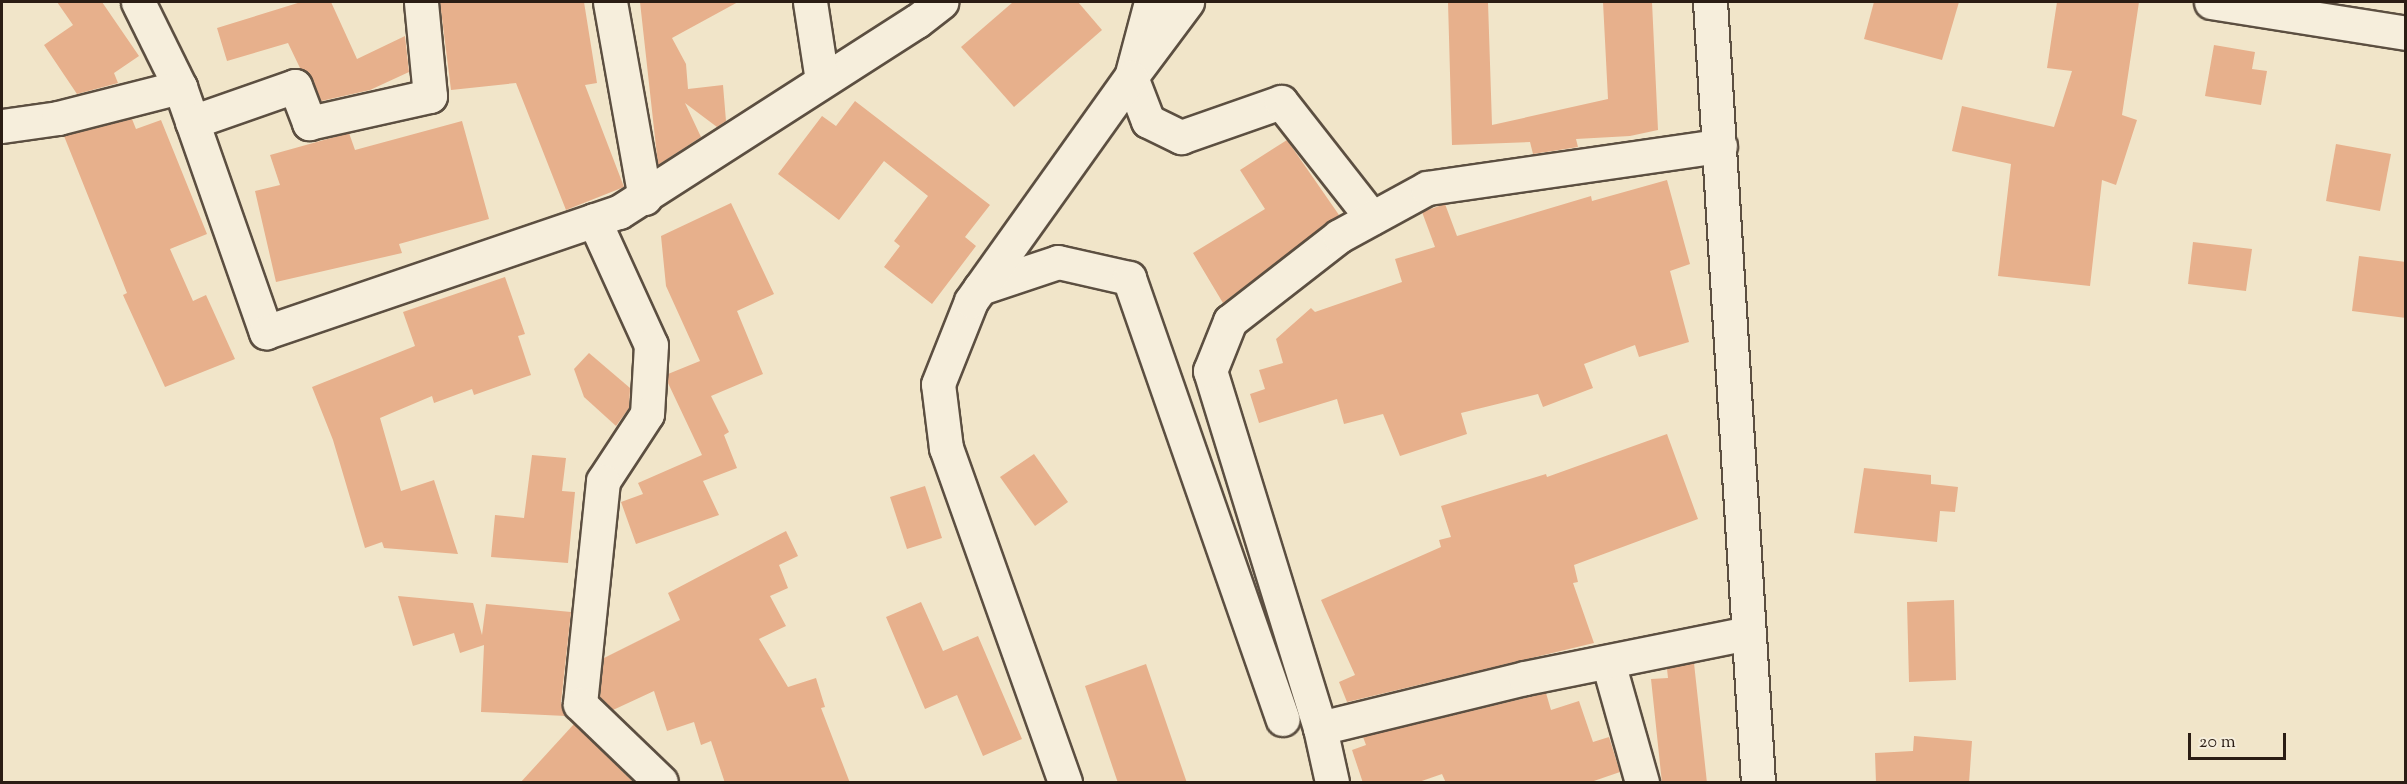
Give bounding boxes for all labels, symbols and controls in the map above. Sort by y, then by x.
scale bar [2191,721,2288,759]
text: 20 m [2199,730,2236,756]

